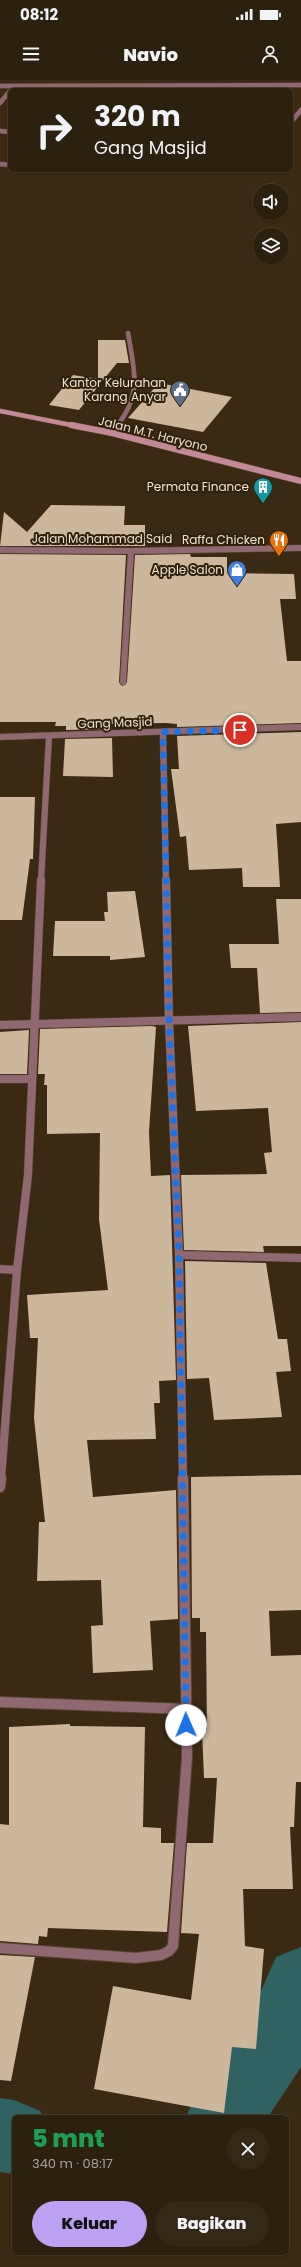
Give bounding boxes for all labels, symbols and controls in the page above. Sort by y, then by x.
text: 08:12 [20,4,58,25]
text: Navio [123,42,178,67]
icon: menu [20,43,42,65]
icon: person [259,43,281,65]
text: 320 m [94,97,181,136]
icon: right [28,104,80,156]
text: Gang Masjid [94,135,207,160]
map controls [253,184,289,264]
button: sound [253,184,289,220]
button: layers [253,228,289,264]
place label: Kantor Kelurahan Karang Anyar [62,374,167,405]
public building icon: Kantor Kelurahan Karang Anyar [169,379,191,407]
street label: Jalan M.T. Haryono [97,412,210,455]
building icon: Permata Finance [252,476,274,504]
place label: Permata Finance [147,478,249,495]
restaurant icon: Raffa Chicken [268,529,290,557]
street label: Jalan Mohammad Said [32,530,172,547]
place label: Raffa Chicken [182,531,265,548]
shop icon: Apple Salon [226,559,248,587]
place label: Apple Salon [152,561,223,578]
street label: Gang Masjid [77,713,153,732]
pin [223,713,257,747]
icon: arrive [229,719,251,741]
position arrow [165,1704,207,1746]
text: 5 mnt [32,2122,104,2155]
button: close [227,2128,269,2170]
text: 340 m · 08:17 [32,2154,113,2173]
button: Keluar [32,2201,147,2247]
button: Bagikan [155,2201,269,2247]

